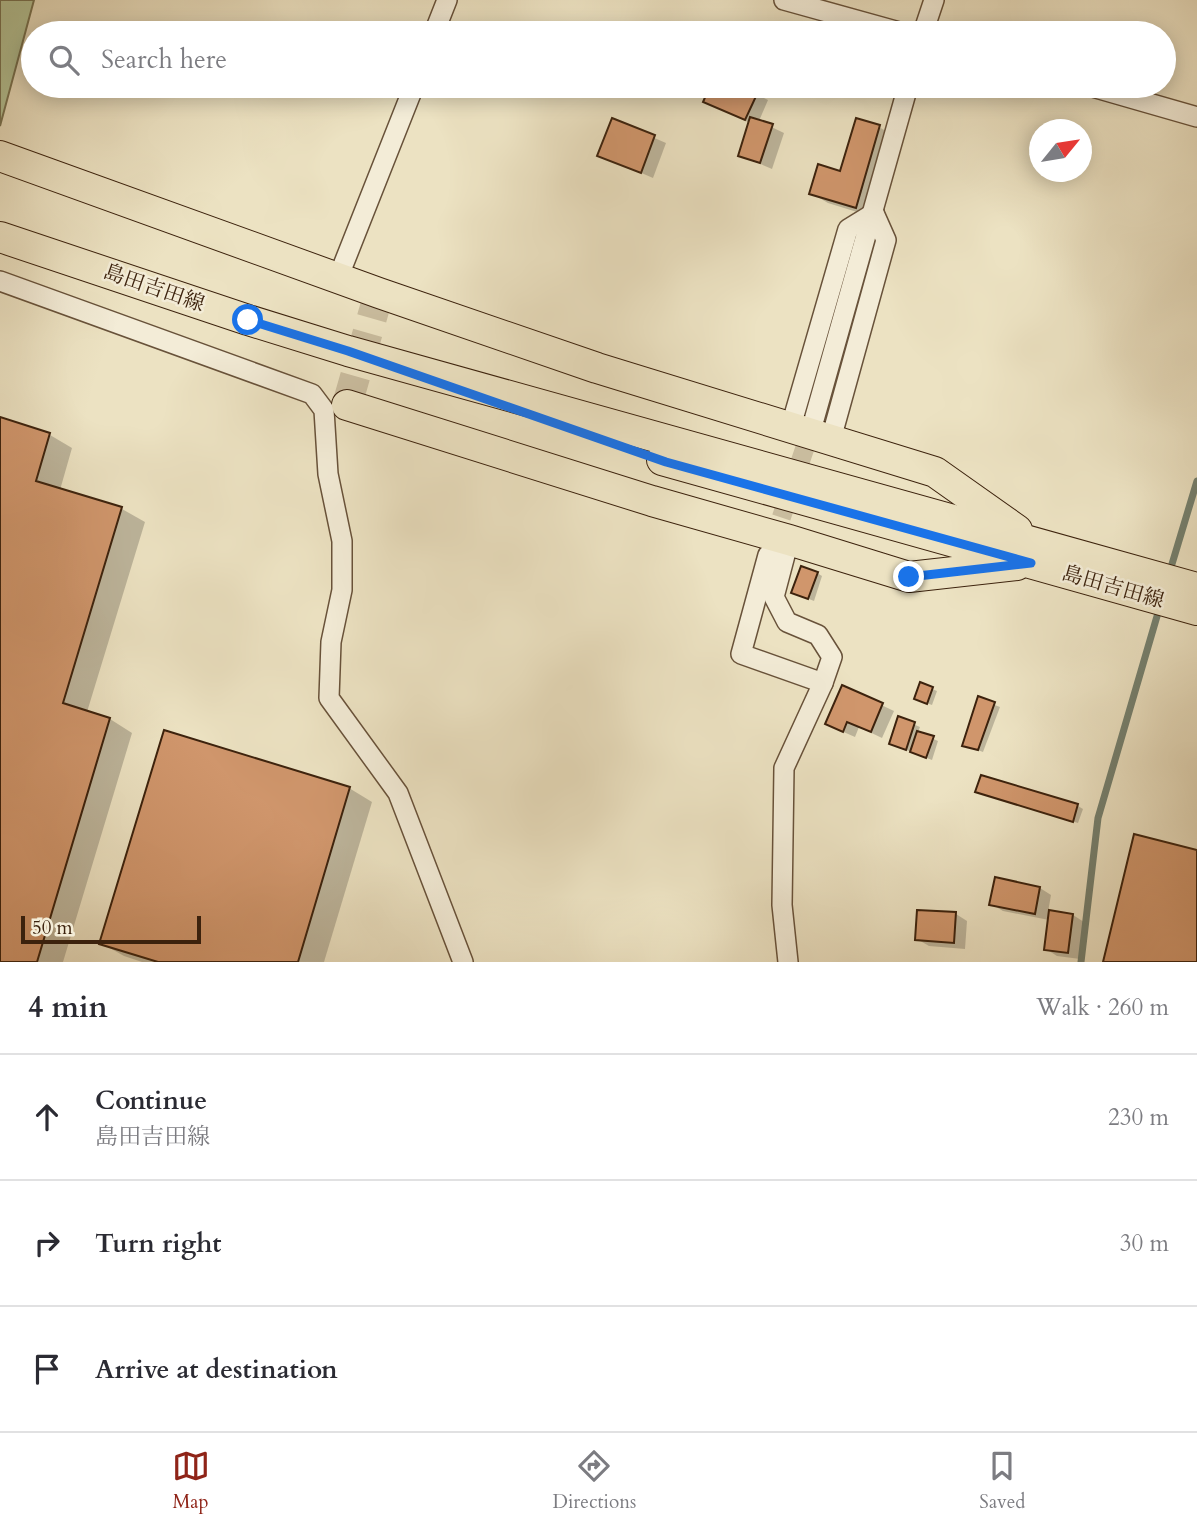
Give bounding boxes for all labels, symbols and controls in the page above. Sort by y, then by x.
search box [21,21,1176,98]
icon: search [45,41,83,79]
text: Search here [101,42,227,77]
north arrow [1029,119,1092,182]
street label: 島田吉田線 [100,257,208,319]
route start [232,304,263,335]
street label: 島田吉田線 [1059,559,1167,615]
route end [893,561,924,592]
scale bar [21,913,201,945]
text: 50 m [32,915,73,941]
text: 4 min [28,987,108,1028]
text: Walk · 260 m [1036,992,1169,1023]
text: Continue [95,1083,207,1118]
icon: ahead [28,1098,66,1136]
text: 230 m [1108,1102,1169,1133]
text: 島田吉田線 [95,1121,210,1152]
icon: right [28,1224,66,1262]
text: Turn right [95,1226,222,1261]
text: 30 m [1120,1228,1169,1259]
icon: arrive [28,1350,66,1388]
text: Arrive at destination [95,1352,338,1387]
tab: Map [172,1447,210,1515]
tab: Directions [553,1447,636,1515]
tab: Saved [979,1447,1025,1515]

